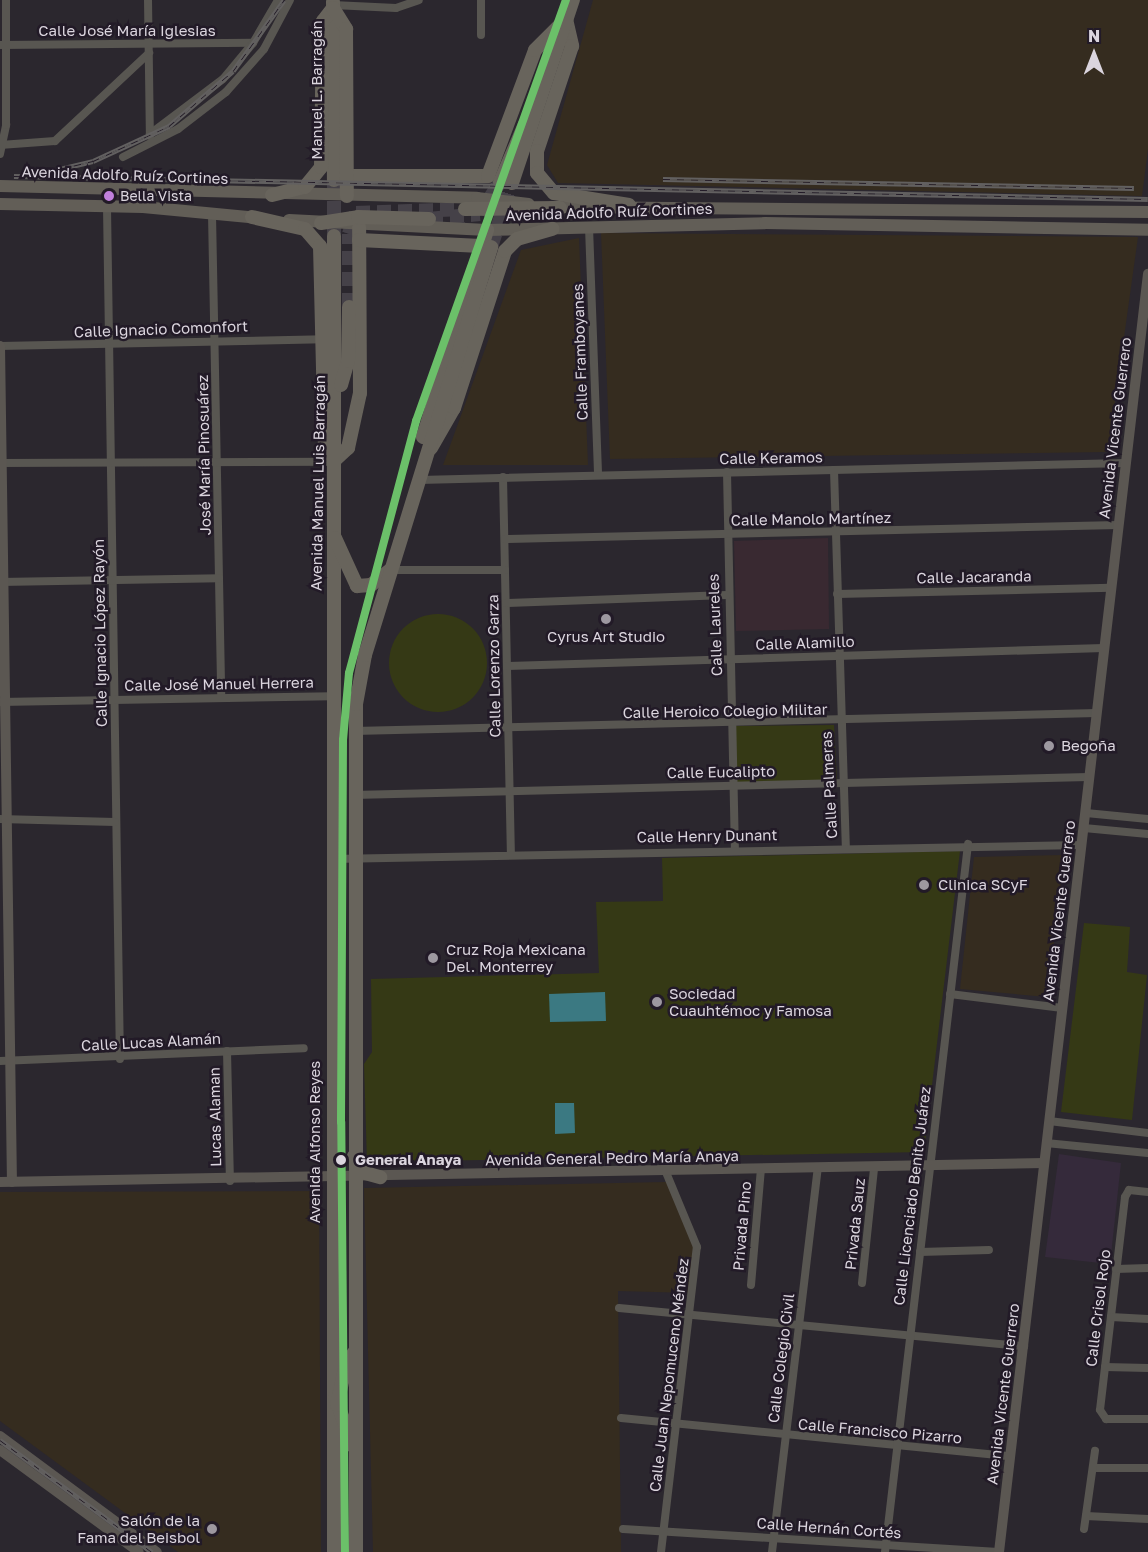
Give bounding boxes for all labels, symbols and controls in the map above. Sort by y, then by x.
street label: Manuel L. Barragán [308,20,326,160]
street label: Calle José María Iglesias [38,22,216,40]
north arrow [1064,24,1124,84]
text: N [1088,26,1100,46]
street label: Avenida Adolfo Ruíz Cortines [21,162,229,188]
place label: Bella Vista [120,188,192,204]
marker: Bella Vista [103,190,115,202]
street label: Avenida Adolfo Ruíz Cortines [505,199,713,225]
street label: Calle Framboyanes [569,283,591,421]
street label: Calle Ignacio Comonfort [74,317,248,341]
street label: Avenida Vicente Guerrero [1095,336,1135,520]
street label: José María Pinosuárez [194,374,214,536]
street label: Avenida Manuel Luis Barragán [307,375,329,591]
street label: Calle Keramos [719,448,823,468]
street label: Calle Manolo Martínez [731,509,891,529]
street label: Calle Ignacio López Rayón [89,539,111,727]
street label: Calle Jacaranda [916,567,1032,587]
street label: Calle Laureles [704,573,726,677]
street label: Calle Lorenzo Garza [484,594,504,738]
marker: Cyrus Art Studio [599,612,613,626]
place label: Cyrus Art Studio [547,628,665,646]
street label: Calle Alamillo [755,632,855,654]
street label: Calle José Manuel Herrera [124,673,314,695]
street label: Calle Heroico Colegio Militar [622,700,828,722]
street label: Calle Palmeras [817,731,841,839]
place label: Begoña [1061,737,1116,755]
marker: Begoña [1042,739,1056,753]
street label: Calle Eucalipto [667,762,775,782]
street label: Avenida Vicente Guerrero [1039,819,1079,1003]
street label: Calle Henry Dunant [637,826,777,846]
marker: Clinica SCyF [915,876,933,894]
place label: Clinica SCyF [938,876,1028,894]
place label: Cruz Roja Mexicana Del. Monterrey [446,940,586,975]
marker: Cruz Roja Mexicana Del. Monterrey [424,949,442,967]
place label: Sociedad Cuauhtémoc y Famosa [669,984,832,1019]
marker: Sociedad Cuauhtémoc y Famosa [650,995,664,1009]
street label: Calle Lucas Alamán [81,1029,221,1055]
street label: Avenida Alfonso Reyes [306,1061,324,1223]
street label: Lucas Alaman [205,1067,225,1167]
street label: Calle Licenciado Benito Juárez [890,1085,934,1307]
street label: Avenida General Pedro María Anaya [485,1147,739,1169]
marker: General Anaya [332,1151,350,1169]
place label: General Anaya [355,1151,461,1169]
street label: Privada Sauz [841,1177,869,1271]
street label: Privada Pino [729,1181,755,1271]
street label: Calle Crisol Rojo [1082,1248,1114,1368]
street label: Calle Juan Nepomuceno Méndez [646,1257,692,1493]
street label: Calle Colegio Civil [764,1292,798,1424]
street label: Avenida Vicente Guerrero [983,1302,1023,1486]
street label: Calle Francisco Pizarro [797,1415,963,1447]
place label: Salón de la Fama del Beisbol [77,1511,200,1546]
street label: Calle Hernán Cortés [756,1514,902,1542]
marker: Salón de la Fama del Beisbol [205,1522,219,1536]

